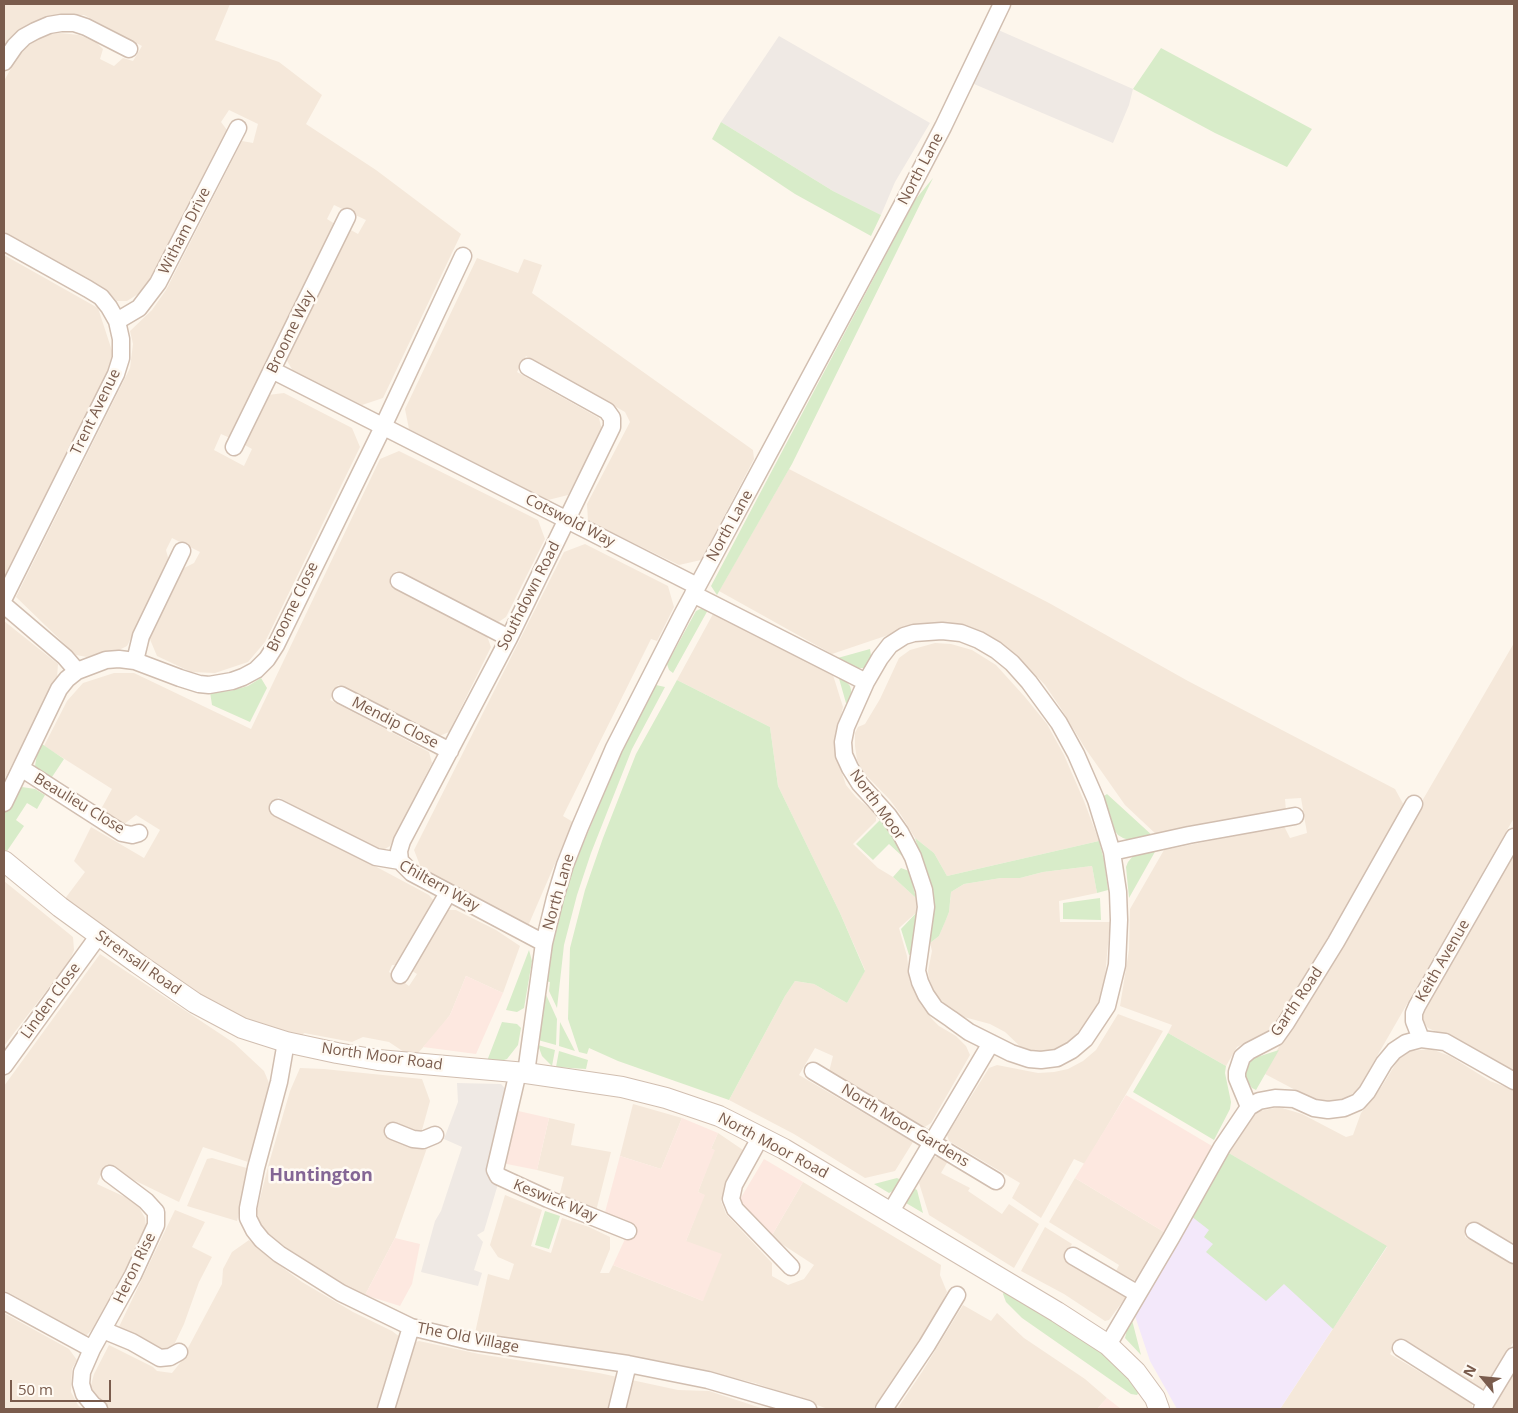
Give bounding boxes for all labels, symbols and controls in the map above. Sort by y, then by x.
street label: North Lane [895,130,947,208]
street label: Witham Drive [155,185,215,277]
street label: Broome Way [263,288,319,376]
street label: Trent Avenue [67,366,125,458]
street label: North Lane [703,487,757,565]
street label: Cotswold Way [522,491,618,551]
street label: Southdown Road [494,539,564,653]
street label: Broome Close [263,559,323,655]
street label: Mendip Close [349,693,441,753]
street label: North Moor [845,766,909,844]
street label: Beaulieu Close [30,770,128,838]
street label: North Lane [540,852,578,932]
street label: Chiltern Way [396,857,482,915]
street label: Keith Avenue [1412,917,1474,1005]
street label: Strensall Road [92,927,184,999]
street label: Linden Close [17,960,85,1042]
street label: Garth Road [1267,964,1327,1040]
street label: North Moor Road [320,1040,444,1074]
street label: North Moor Gardens [838,1081,972,1171]
street label: North Moor Road [715,1109,831,1183]
district label: Huntington [269,1165,373,1187]
street label: Keswick Way [510,1176,600,1226]
street label: Heron Rise [110,1230,160,1306]
street label: The Old Village [415,1319,521,1357]
north arrow [1458,1353,1508,1403]
text: N [1458,1361,1480,1380]
scale bar [12,1370,114,1402]
text: 50 m [18,1379,53,1399]

